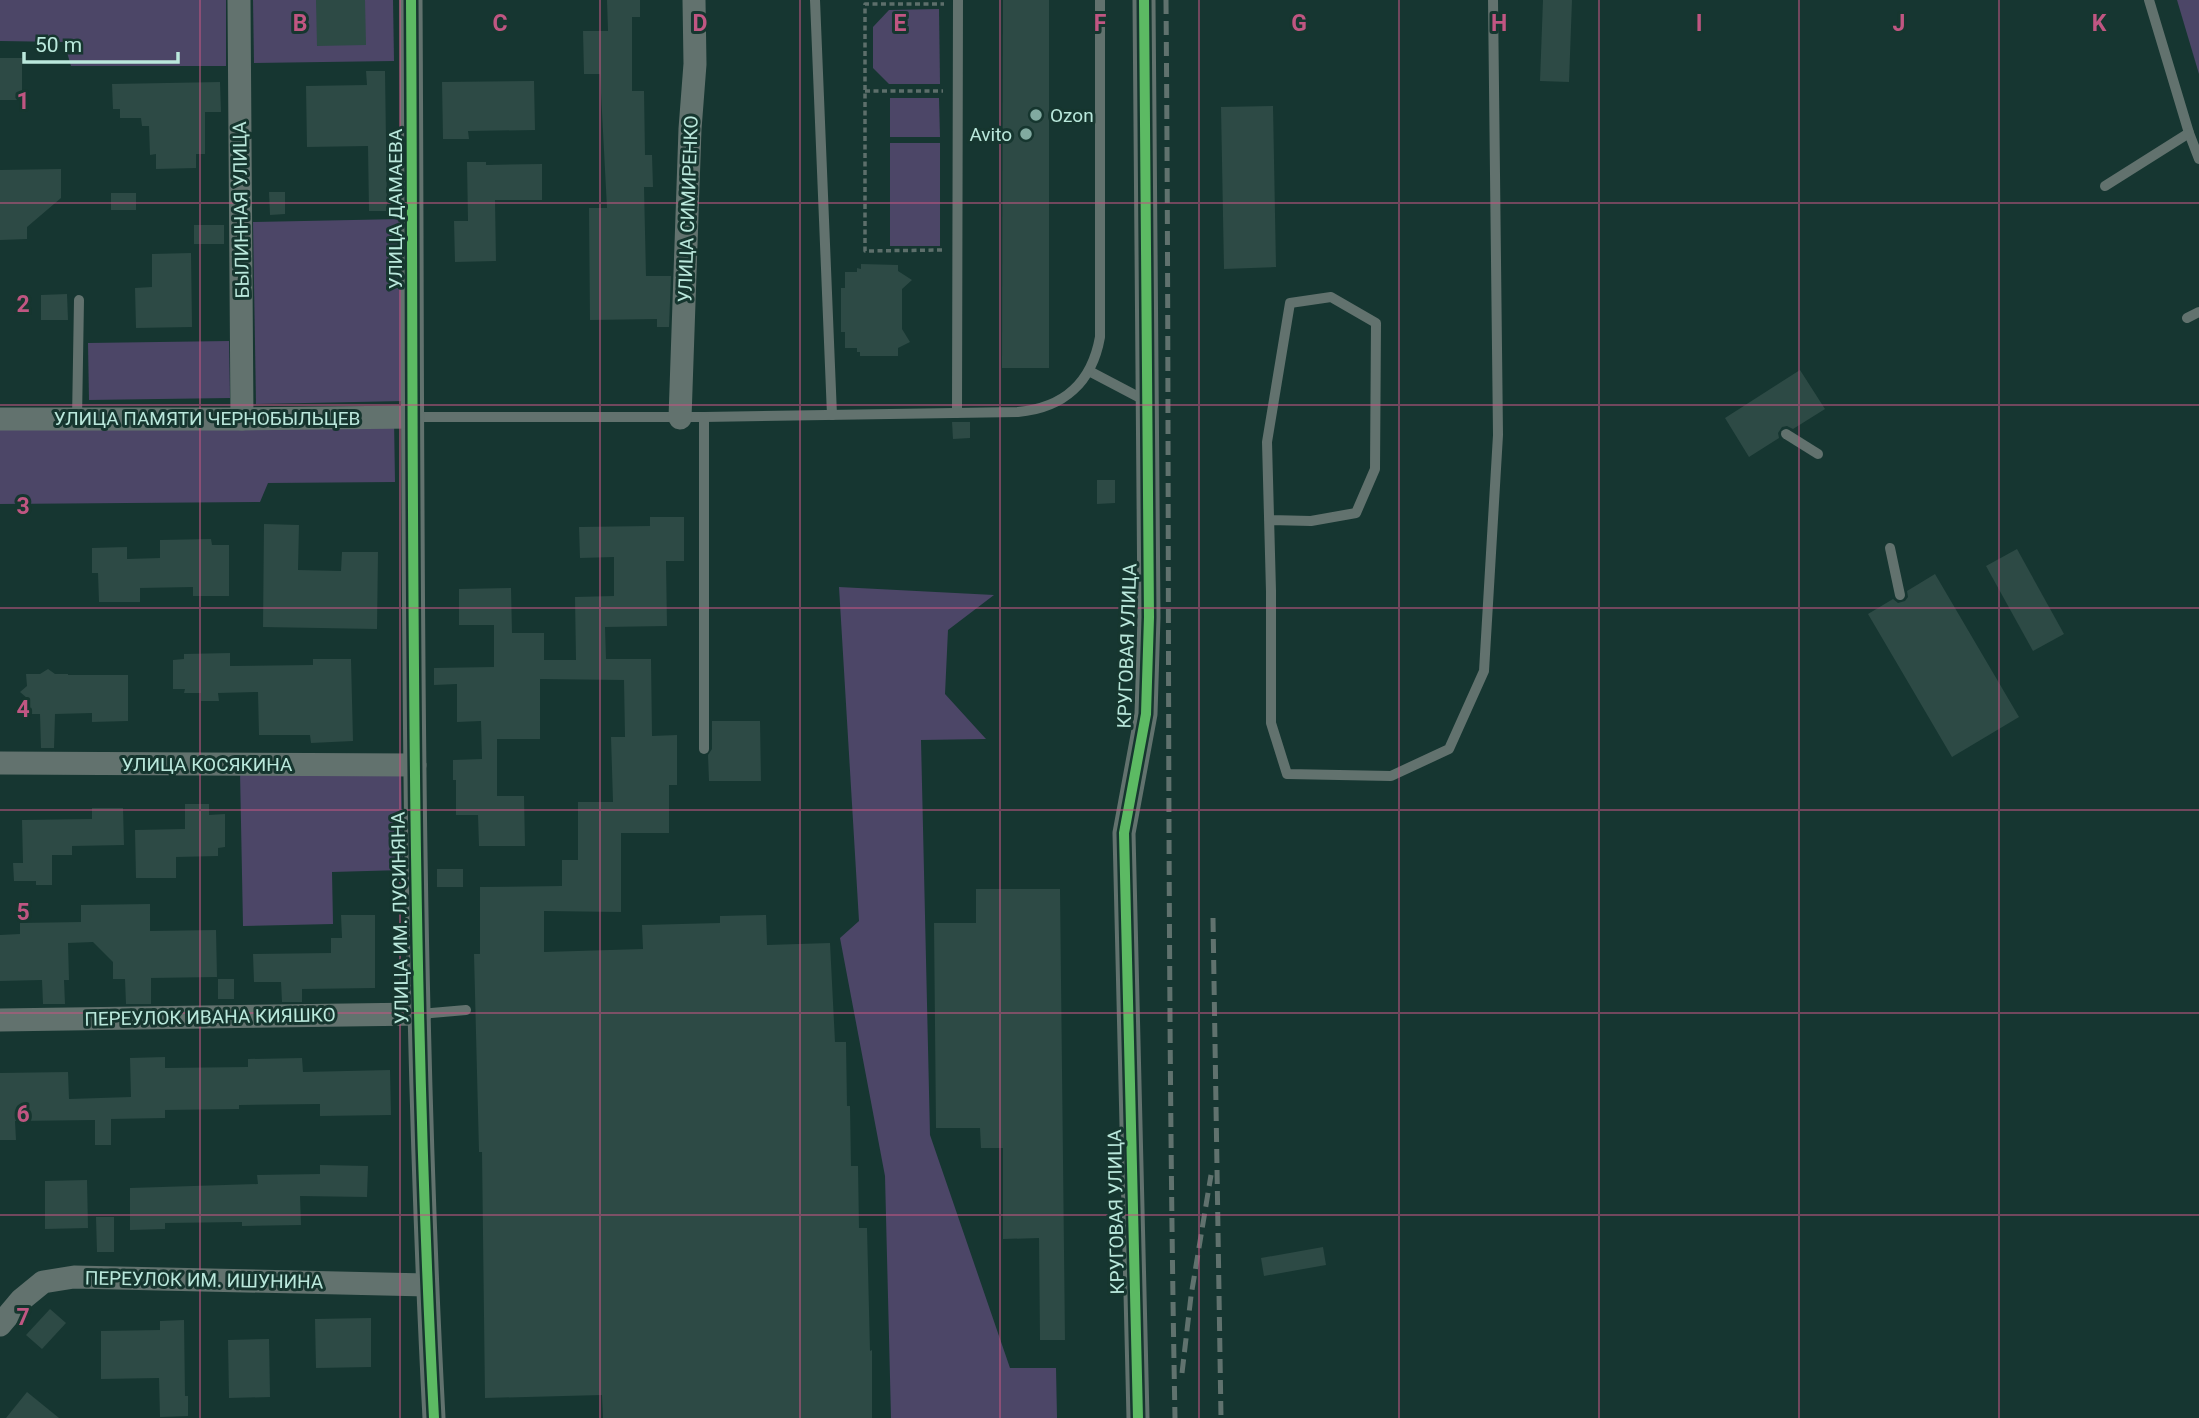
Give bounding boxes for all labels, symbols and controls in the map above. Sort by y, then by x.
text: B [293,10,307,37]
text: C [492,10,508,37]
text: D [693,10,707,37]
text: E [894,10,907,37]
text: F [1094,10,1107,37]
text: G [1291,10,1307,37]
text: H [1491,10,1507,37]
text: I [1696,10,1702,37]
text: J [1893,10,1905,37]
text: K [2092,10,2107,37]
scale bar [24,21,178,65]
text: 50 m [35,33,82,57]
text: 1 [16,88,30,115]
place label: Ozon [1050,104,1094,127]
marker: Ozon [1028,107,1044,123]
street label: УЛИЦА СИМИРЕНКО [673,115,703,303]
street label: БЫЛИННАЯ УЛИЦА [228,121,254,299]
place label: Avito [969,123,1012,146]
marker: Avito [1018,126,1034,142]
street label: УЛИЦА ДАМАЕВА [384,128,407,289]
text: 2 [16,291,30,318]
street label: УЛИЦА ПАМЯТИ ЧЕРНОБЫЛЬЦЕВ [54,407,360,430]
text: 3 [16,493,30,520]
street label: КРУГОВАЯ УЛИЦА [1113,562,1141,729]
text: 4 [16,696,30,723]
street label: УЛИЦА КОСЯКИНА [122,753,293,776]
street label: УЛИЦА ИМ. ЛУСИНЯНА [387,811,413,1024]
text: 5 [16,899,30,926]
street label: ПЕРЕУЛОК ИВАНА КИЯШКО [84,1003,336,1031]
text: 6 [16,1101,30,1128]
street label: КРУГОВАЯ УЛИЦА [1103,1129,1129,1295]
street label: ПЕРЕУЛОК ИМ. ИШУНИНА [85,1266,324,1294]
text: 7 [16,1304,30,1331]

